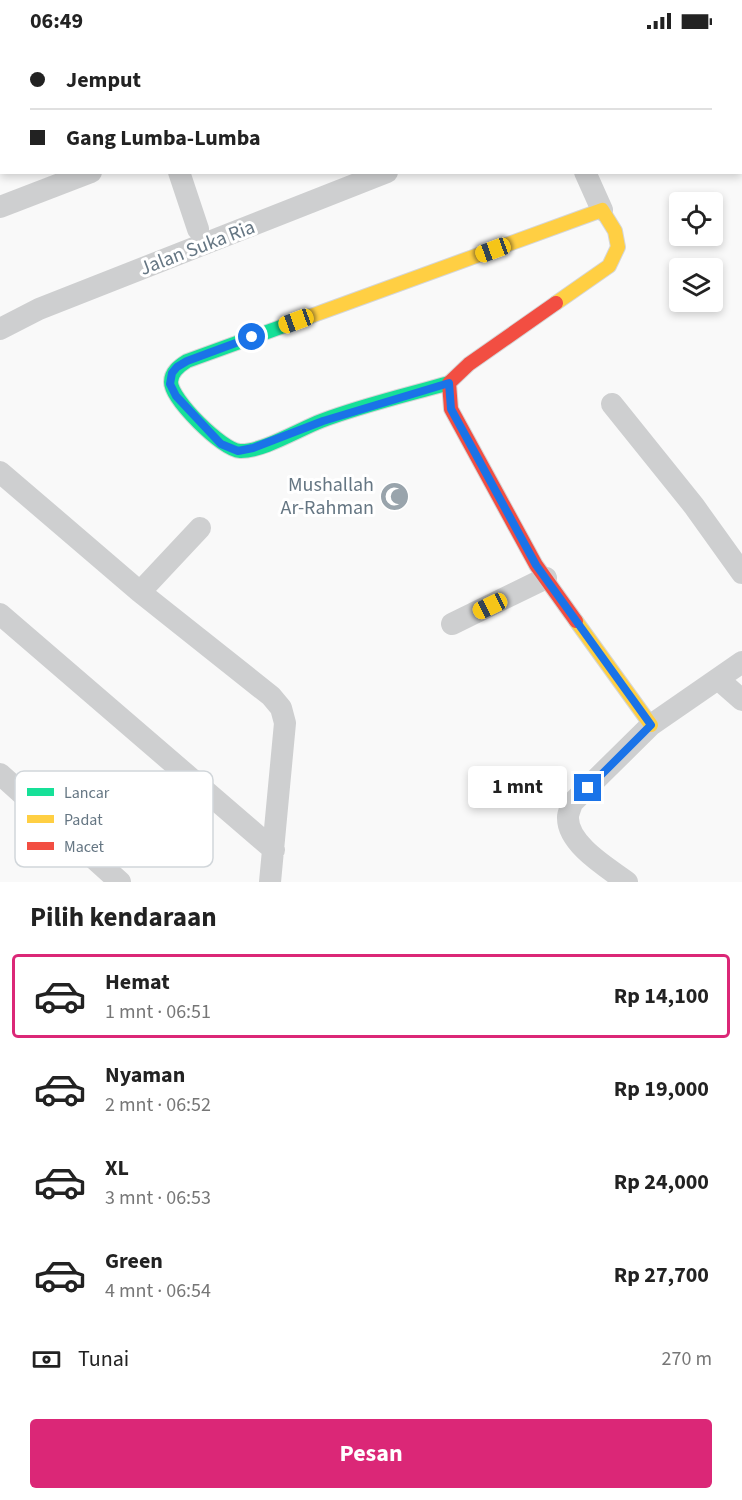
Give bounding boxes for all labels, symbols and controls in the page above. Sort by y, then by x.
text: 06:49 [30,5,83,37]
text: Jemput [66,64,141,96]
text: Gang Lumba-Lumba [66,122,261,154]
map controls [669,192,723,312]
button: locate [669,192,723,246]
street label: Jalan Suka Ria [136,213,259,283]
car [473,235,513,265]
button: layers [669,258,723,312]
car [276,306,316,336]
route start [238,323,265,350]
place label: Mushallah Ar-Rahman [281,471,374,522]
mosque icon: Mushallah Ar-Rahman [379,480,411,512]
car [470,590,510,622]
callout: 1 mnt [468,767,567,809]
legend [15,771,213,867]
text: 1 mnt [492,773,543,801]
route end [574,774,601,801]
text: Lancar [64,782,110,804]
text: Padat [64,809,103,831]
text: Macet [64,836,104,858]
text: Pilih kendaraan [30,898,217,937]
text: Hemat [105,966,170,998]
icon: car [33,969,87,1023]
text: Rp 14,100 [614,980,709,1012]
text: 1 mnt · 06:51 [105,998,211,1026]
text: Nyaman [105,1059,185,1091]
icon: car [33,1062,87,1116]
text: Rp 19,000 [614,1073,709,1105]
text: 2 mnt · 06:52 [105,1091,211,1119]
text: XL [105,1152,129,1184]
icon: car [33,1155,87,1209]
text: Rp 24,000 [614,1166,709,1198]
text: 3 mnt · 06:53 [105,1184,211,1212]
text: Green [105,1245,163,1277]
icon: car [33,1248,87,1302]
text: Rp 27,700 [614,1259,709,1291]
text: 4 mnt · 06:54 [105,1277,211,1305]
icon: cash [30,1343,63,1376]
text: Tunai [78,1343,129,1375]
text: 270 m [662,1345,712,1373]
button: Pesan [30,1419,712,1488]

